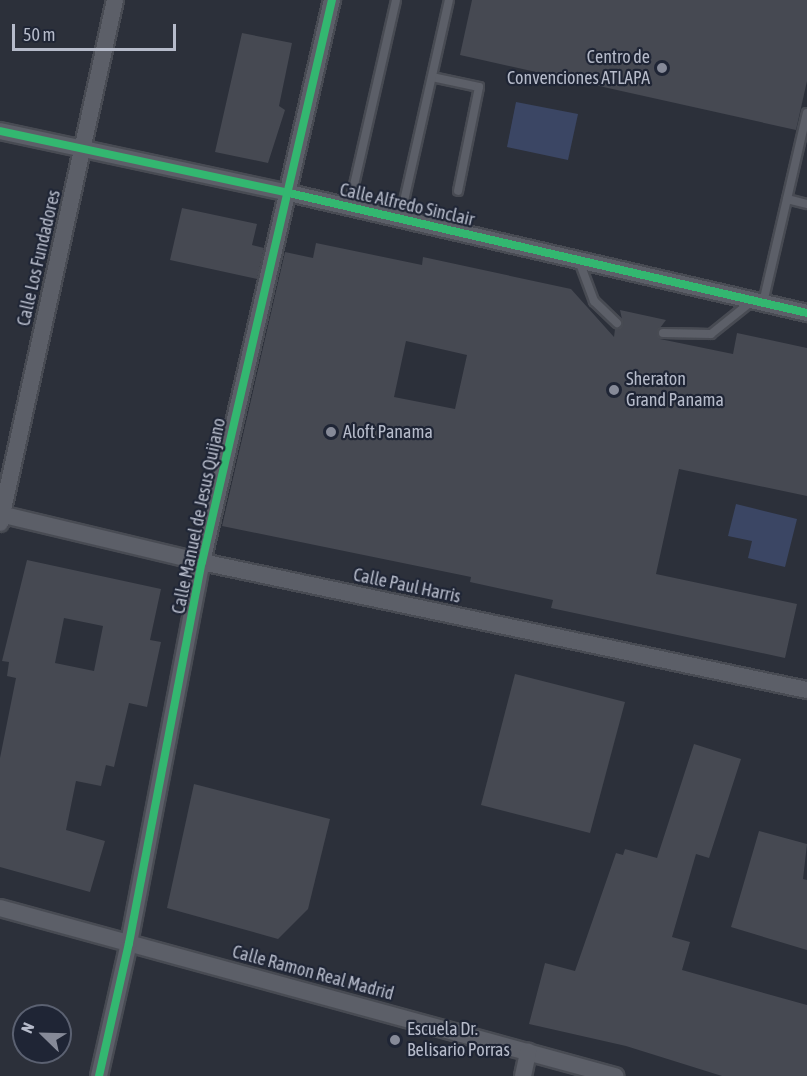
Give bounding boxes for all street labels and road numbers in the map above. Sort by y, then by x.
street label: Calle Alfredo Sinclair [338,179,476,231]
street label: Calle Los Fundadores [13,188,65,328]
street label: Calle Manuel de Jesus Quijano [168,416,230,616]
street label: Calle Paul Harris [351,564,463,608]
street label: Calle Ramon Real Madrid [230,941,396,1005]

